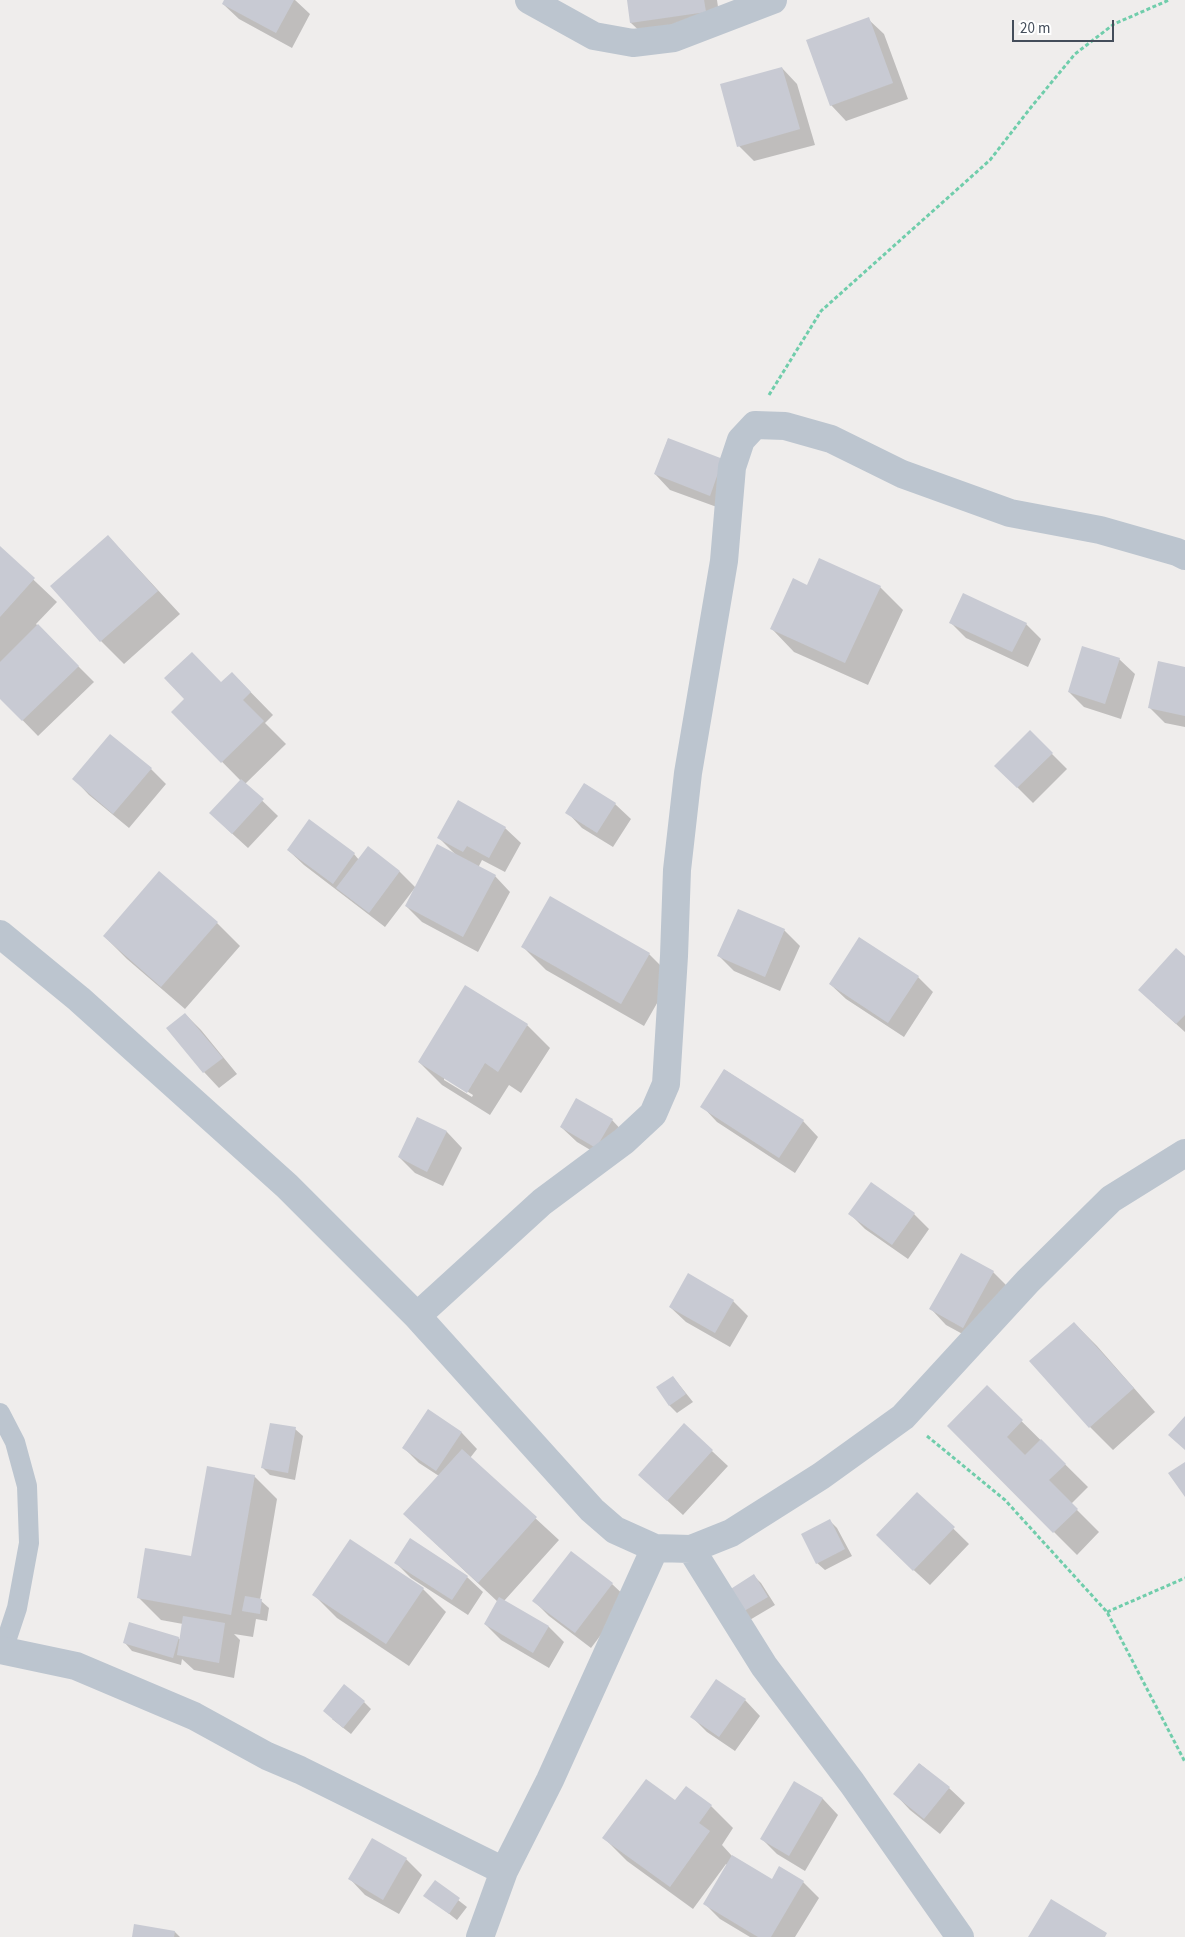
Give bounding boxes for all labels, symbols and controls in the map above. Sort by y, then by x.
scale bar [1015,10,1118,42]
text: 20 m [1020,18,1050,39]

